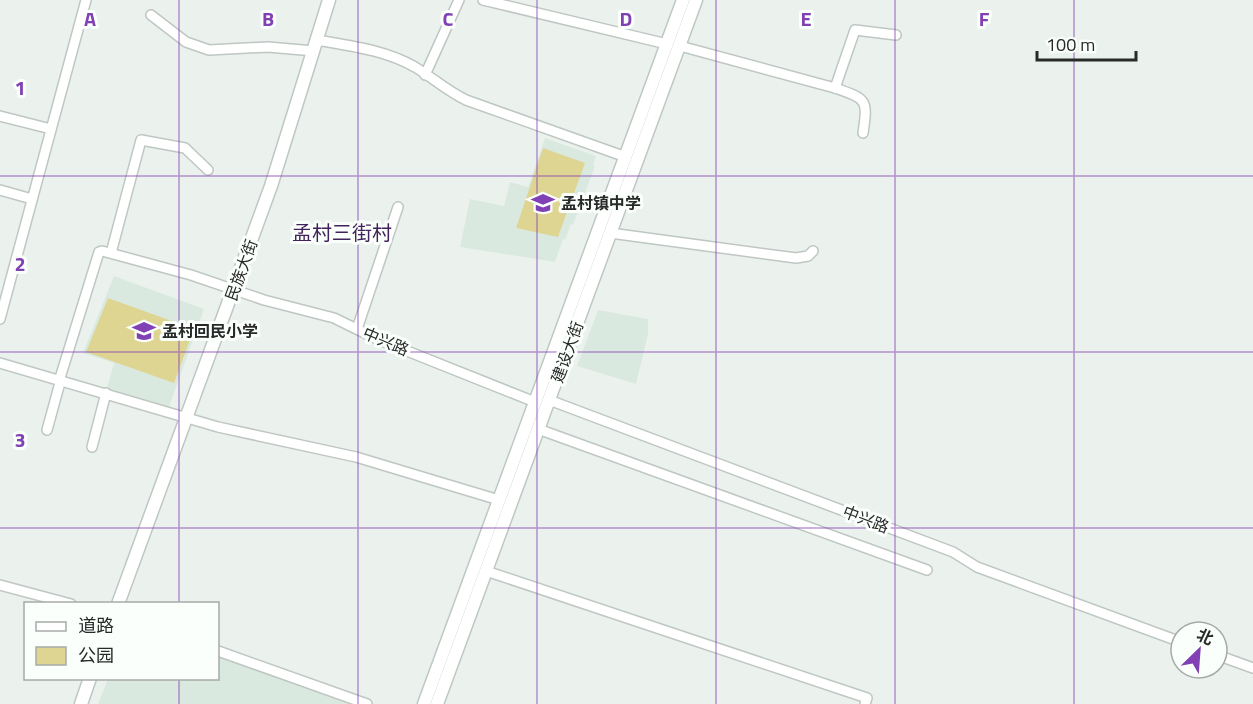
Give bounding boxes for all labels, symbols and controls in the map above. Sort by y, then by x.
text: A [84,3,96,34]
text: B [262,3,274,34]
text: C [443,3,454,34]
text: D [620,3,632,34]
text: E [800,3,812,34]
text: F [979,3,990,34]
scale bar [1037,24,1136,62]
text: 100 m [1046,31,1095,58]
text: 1 [14,72,26,103]
school or university icon: 孟村镇中学 [530,190,556,216]
place label: 孟村镇中学 [561,191,641,215]
district label: 孟村三街村 [292,217,392,248]
street label: 民族大街 [219,236,263,304]
text: 2 [14,248,26,279]
school or university icon: 孟村回民小学 [131,318,157,344]
street label: 建设大街 [545,318,589,386]
place label: 孟村回民小学 [162,319,258,343]
street label: 中兴路 [359,321,413,361]
text: 3 [14,424,26,455]
street label: 中兴路 [839,499,893,539]
legend [24,602,219,680]
text: 道路 [78,612,114,639]
north arrow [1169,620,1229,680]
text: 北 [1193,622,1218,651]
text: 公园 [78,642,114,669]

